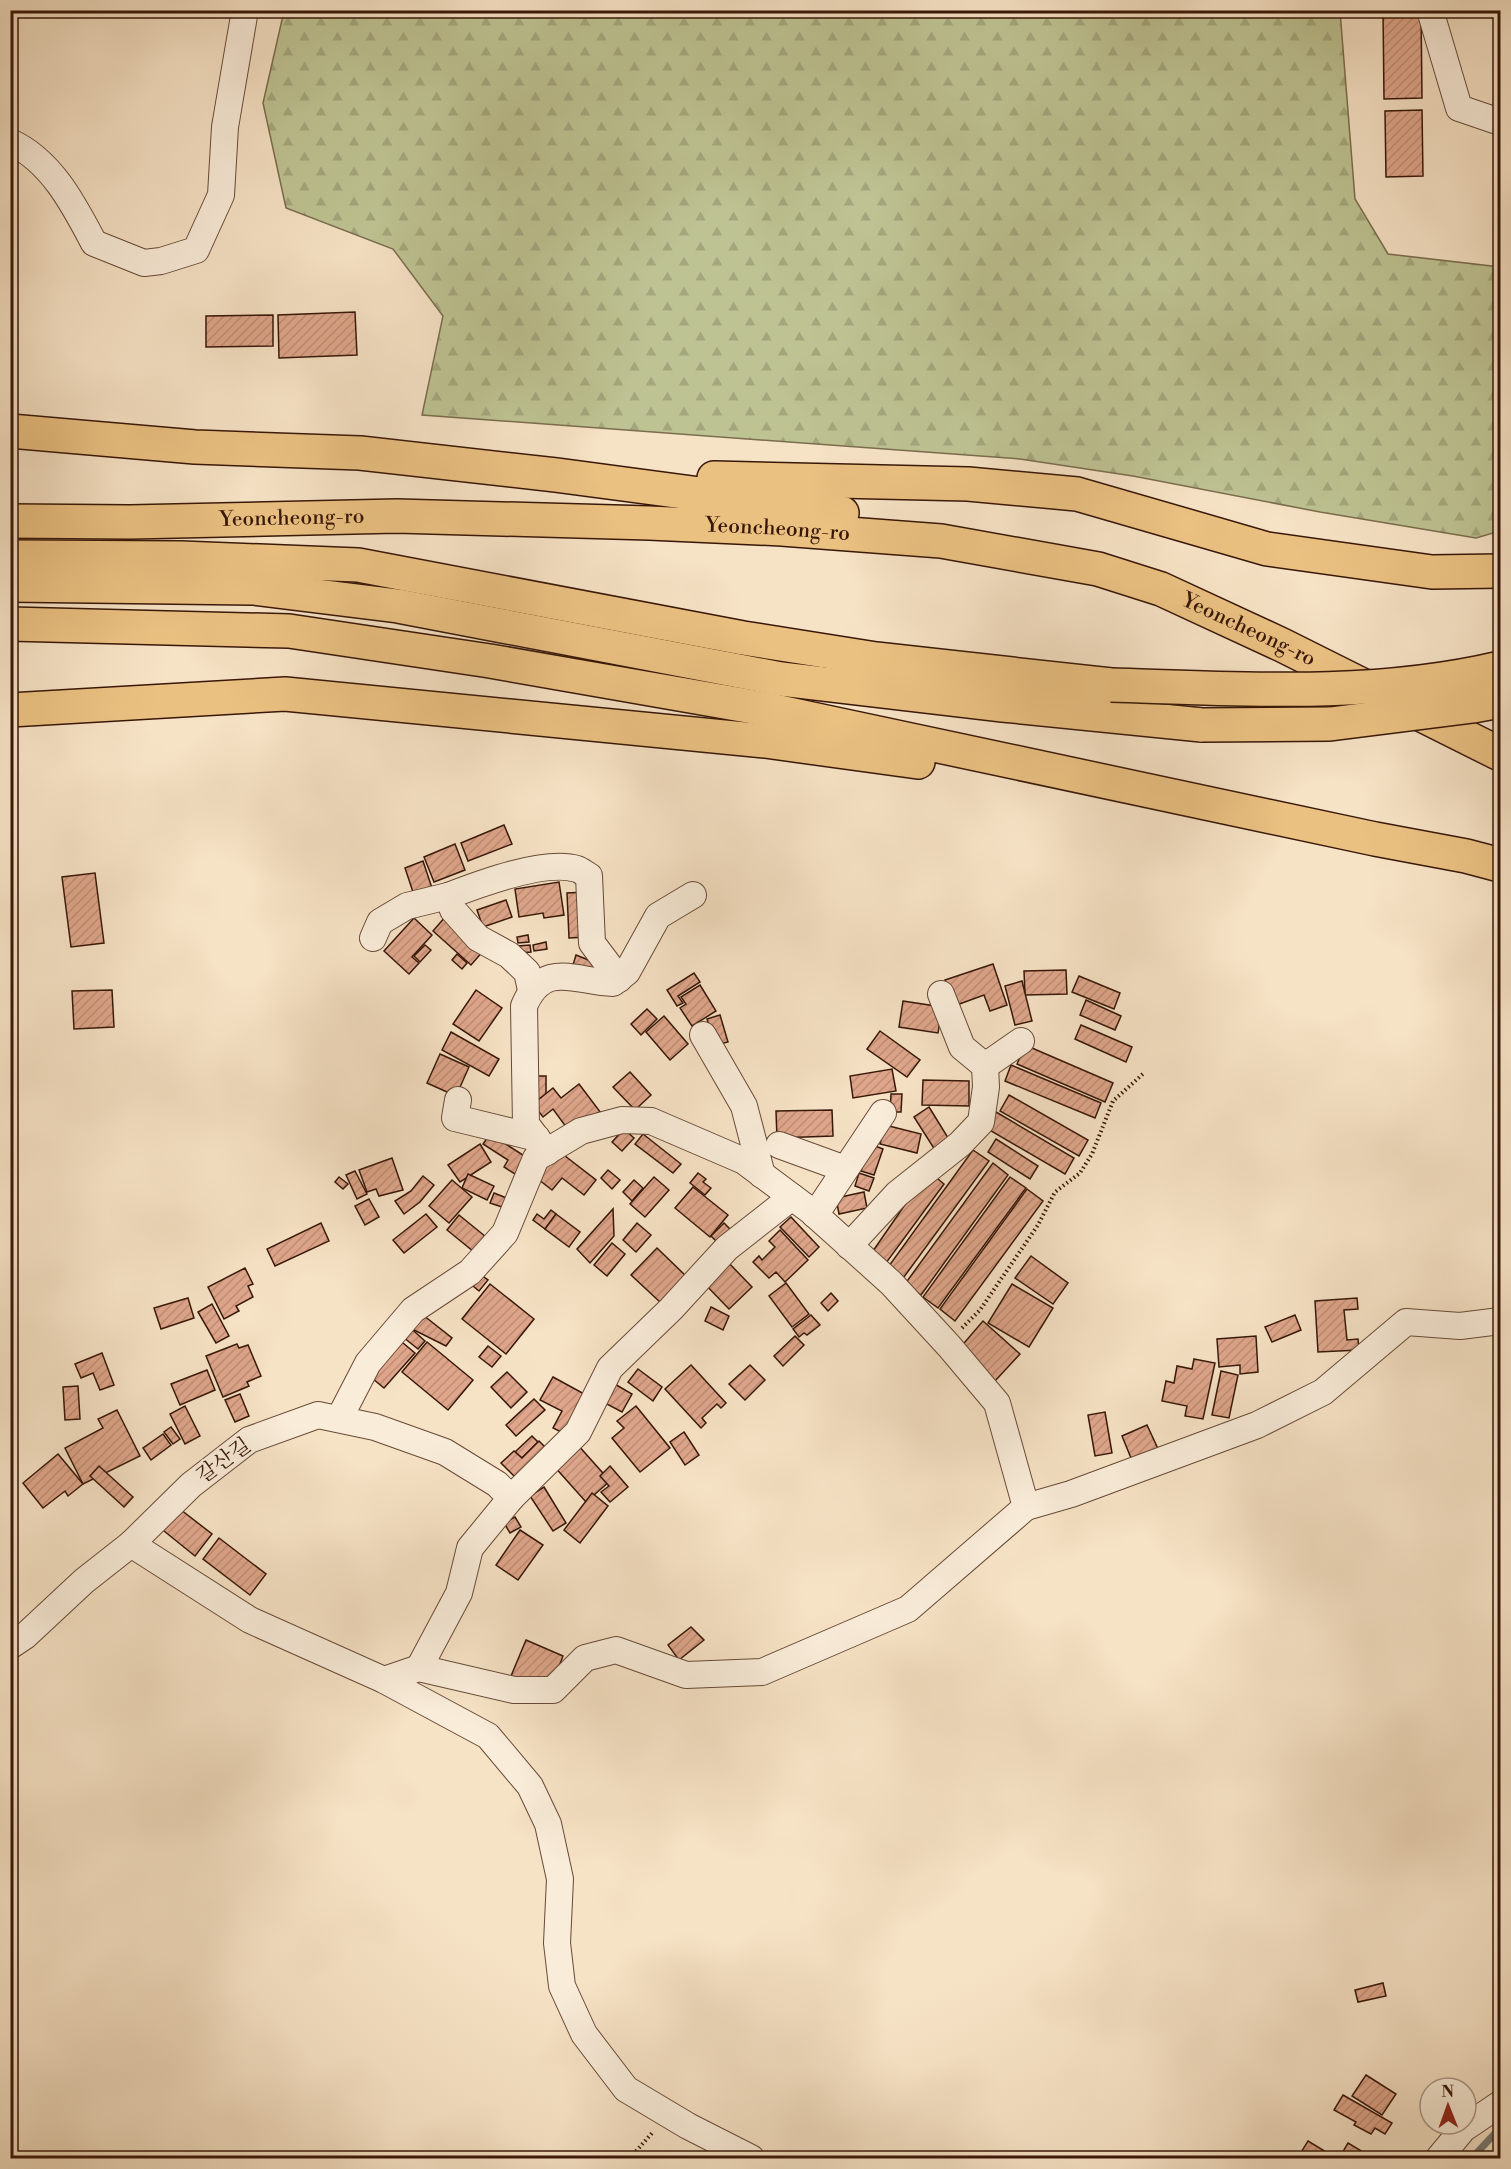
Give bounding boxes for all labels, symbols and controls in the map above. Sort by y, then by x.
street label: Yeoncheong-ro [218,504,365,533]
street label: Yeoncheong-ro [704,513,851,547]
street label: Yeoncheong-ro [1177,587,1320,673]
street label: 갈산길 [192,1433,256,1489]
north arrow [1418,2076,1478,2136]
text: N [1441,2082,1455,2102]

